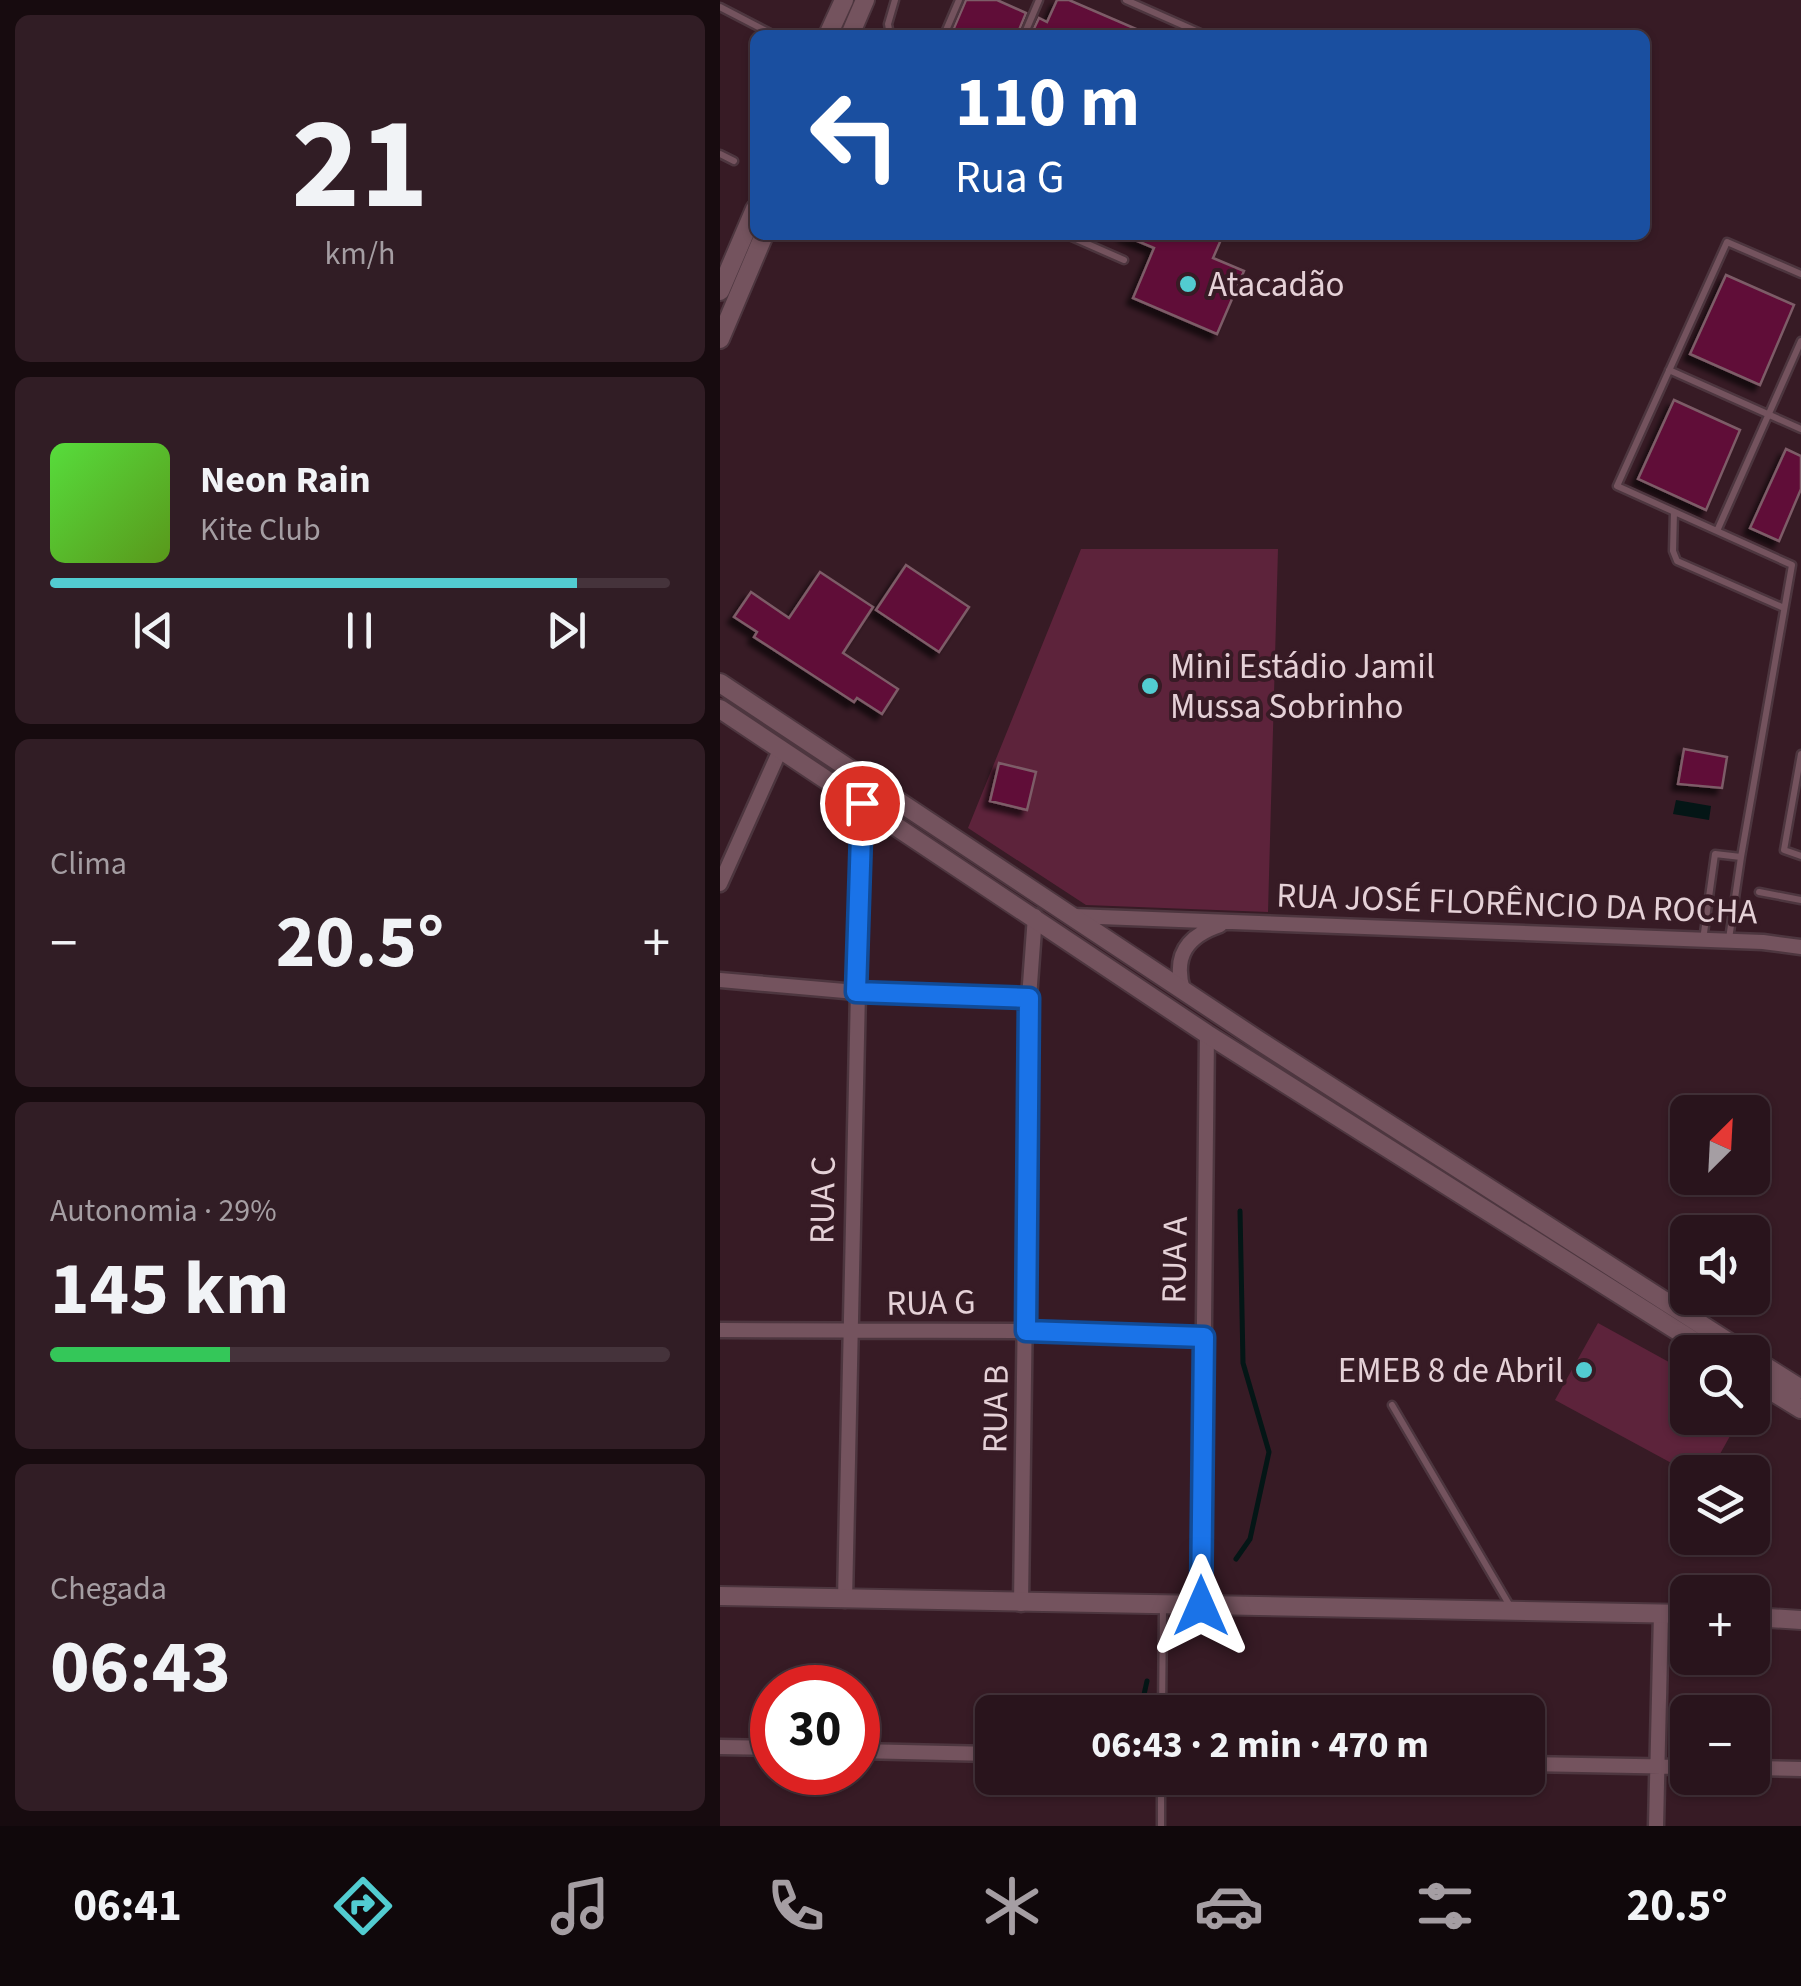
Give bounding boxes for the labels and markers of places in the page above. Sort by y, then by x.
place label: Atacadão [1208,260,1345,310]
marker: Atacadão [1177,273,1199,295]
place label: Mini Estádio Jamil Mussa Sobrinho [1170,642,1435,732]
marker: Mini Estádio Jamil Mussa Sobrinho [1139,675,1161,697]
pin [820,761,905,846]
place label: EMEB 8 de Abril [1338,1346,1564,1396]
marker: EMEB 8 de Abril [1573,1359,1595,1381]

